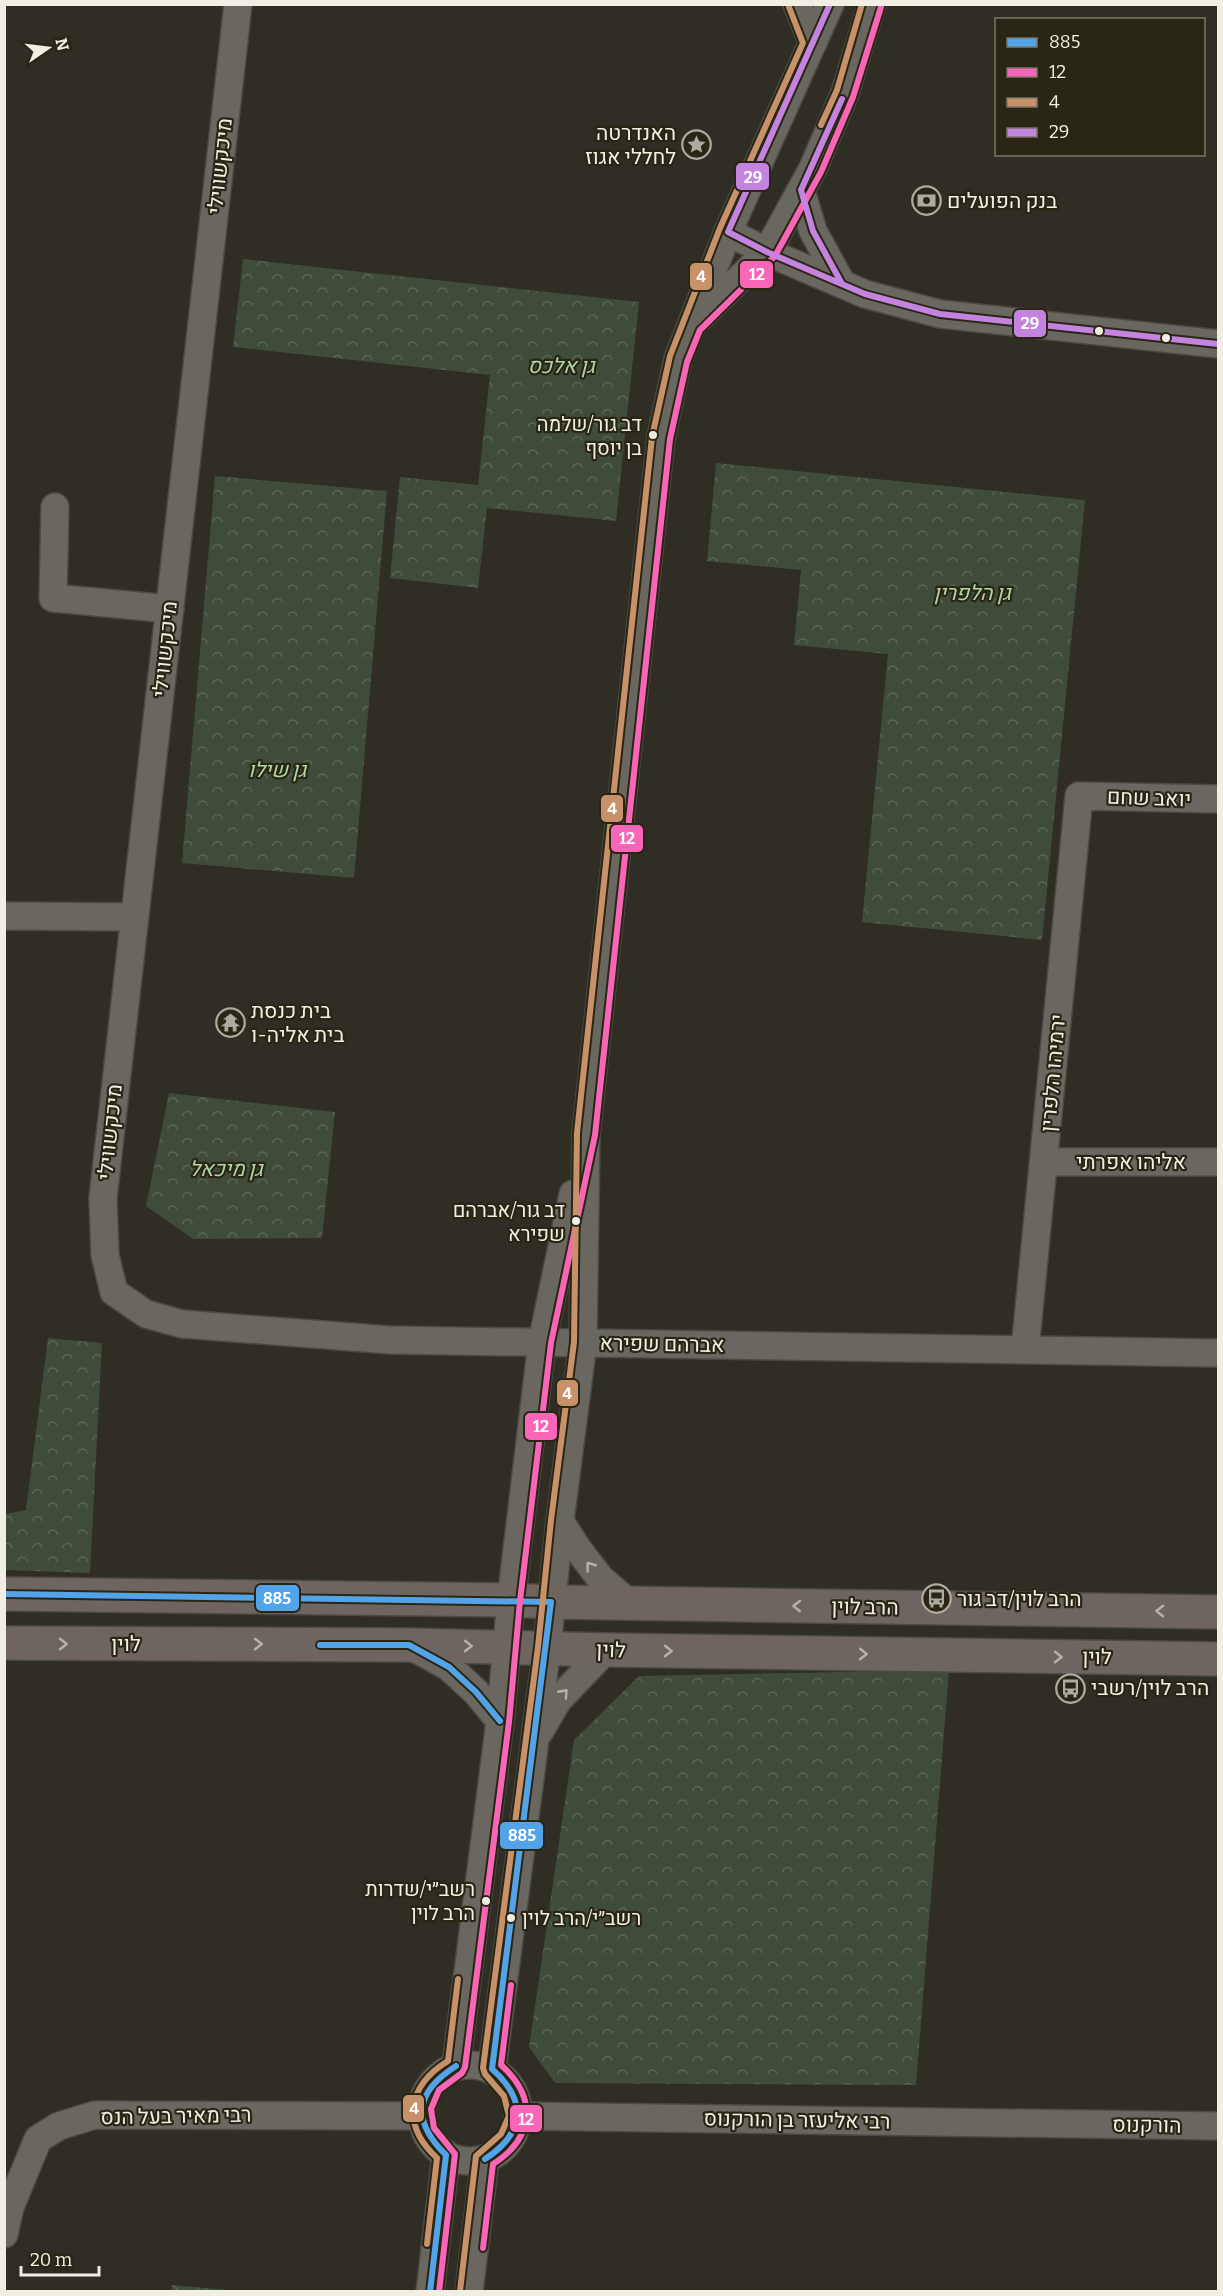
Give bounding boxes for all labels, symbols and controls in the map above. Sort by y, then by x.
north arrow [18,18,78,78]
legend [995,18,1205,156]
text: 885 [1049,31,1080,53]
text: N [51,36,73,53]
text: 12 [1049,61,1066,83]
text: 4 [1049,91,1060,113]
street label: מיכקשווילי [202,117,238,215]
place label: האנדרטה לחללי אגוז [585,120,676,170]
text: 29 [1049,121,1069,143]
place icon: האנדרטה לחללי אגוז [681,129,713,161]
line badge: 29 [735,162,770,191]
text: 29 [744,168,762,187]
bank icon: בנק הפועלים [910,185,942,217]
place label: בנק הפועלים [947,188,1057,214]
line badge: 12 [739,260,774,289]
line badge: 4 [689,262,713,291]
text: 12 [749,265,765,284]
text: 4 [696,267,706,286]
line badge: 29 [1013,309,1047,338]
text: 29 [1021,314,1039,333]
unlabelled marker [1093,325,1105,337]
unlabelled marker [1160,332,1172,344]
park label: גן אלכס [527,353,596,379]
place label: דב גור/שלמה בן יוסף [537,412,642,460]
marker: דב גור/שלמה בן יוסף [647,429,659,441]
park label: גן הלפרין [933,580,1012,606]
street label: מיכקשווילי [147,600,183,698]
park label: גן שילו [248,757,308,783]
street label: יואב שחם [1107,784,1191,812]
line badge: 4 [600,794,624,823]
text: 4 [607,799,617,818]
line badge: 12 [610,824,644,853]
text: 12 [619,829,635,848]
place label: בית כנסת בית אליה-ו [251,998,344,1048]
temple icon: בית כנסת בית אליה-ו [214,1007,246,1039]
street label: ירמיהו הלפרין [1035,1013,1071,1133]
street label: מיכקשווילי [92,1083,128,1181]
street label: אליהו אפרתי [1076,1149,1186,1175]
park label: גן מיכאל [189,1156,265,1182]
place label: דב גור/אברהם שפירא [453,1198,565,1246]
marker: דב גור/אברהם שפירא [570,1215,582,1227]
street label: אברהם שפירא [599,1330,725,1358]
line badge: 4 [556,1379,579,1407]
text: 4 [562,1384,572,1403]
line badge: 12 [524,1412,558,1441]
text: 12 [533,1417,549,1436]
one-way arrow [587,1561,598,1572]
bus stop icon: הרב לוין/דב גור [920,1583,952,1615]
line badge: 885 [255,1584,300,1612]
place label: הרב לוין/דב גור [957,1586,1082,1612]
text: 885 [263,1589,291,1608]
street label: הרב לוין [831,1593,899,1621]
one-way arrow [793,1600,802,1612]
one-way arrow [1156,1605,1165,1617]
street label: לוין [111,1631,141,1657]
street label: לוין [596,1636,626,1664]
one-way arrow [58,1638,67,1650]
one-way arrow [253,1638,262,1651]
one-way arrow [463,1640,472,1653]
street label: לוין [1082,1644,1112,1670]
one-way arrow [664,1645,673,1657]
one-way arrow [859,1648,868,1660]
one-way arrow [1054,1650,1063,1663]
bus stop icon: הרב לוין/רשבי [1054,1672,1086,1704]
place label: הרב לוין/רשבי [1091,1675,1209,1701]
one-way arrow [557,1689,568,1700]
line badge: 885 [499,1821,544,1850]
text: 885 [508,1826,536,1845]
place label: רשב״י/שדרות הרב לוין [365,1877,475,1925]
marker: רשב״י/שדרות הרב לוין [480,1895,492,1907]
place label: רשב״י/הרב לוין [522,1906,641,1930]
marker: רשב״י/הרב לוין [505,1912,517,1924]
line badge: 4 [402,2094,425,2123]
text: 4 [409,2099,419,2118]
street label: רבי מאיר בעל הנס [100,2102,252,2130]
line badge: 12 [509,2104,543,2133]
street label: רבי אליעזר בן הורקנוס [703,2105,891,2135]
text: 12 [518,2110,534,2129]
street label: הורקנוס [1112,2111,1182,2139]
scale bar [21,2239,99,2277]
text: 20 m [30,2249,72,2271]

